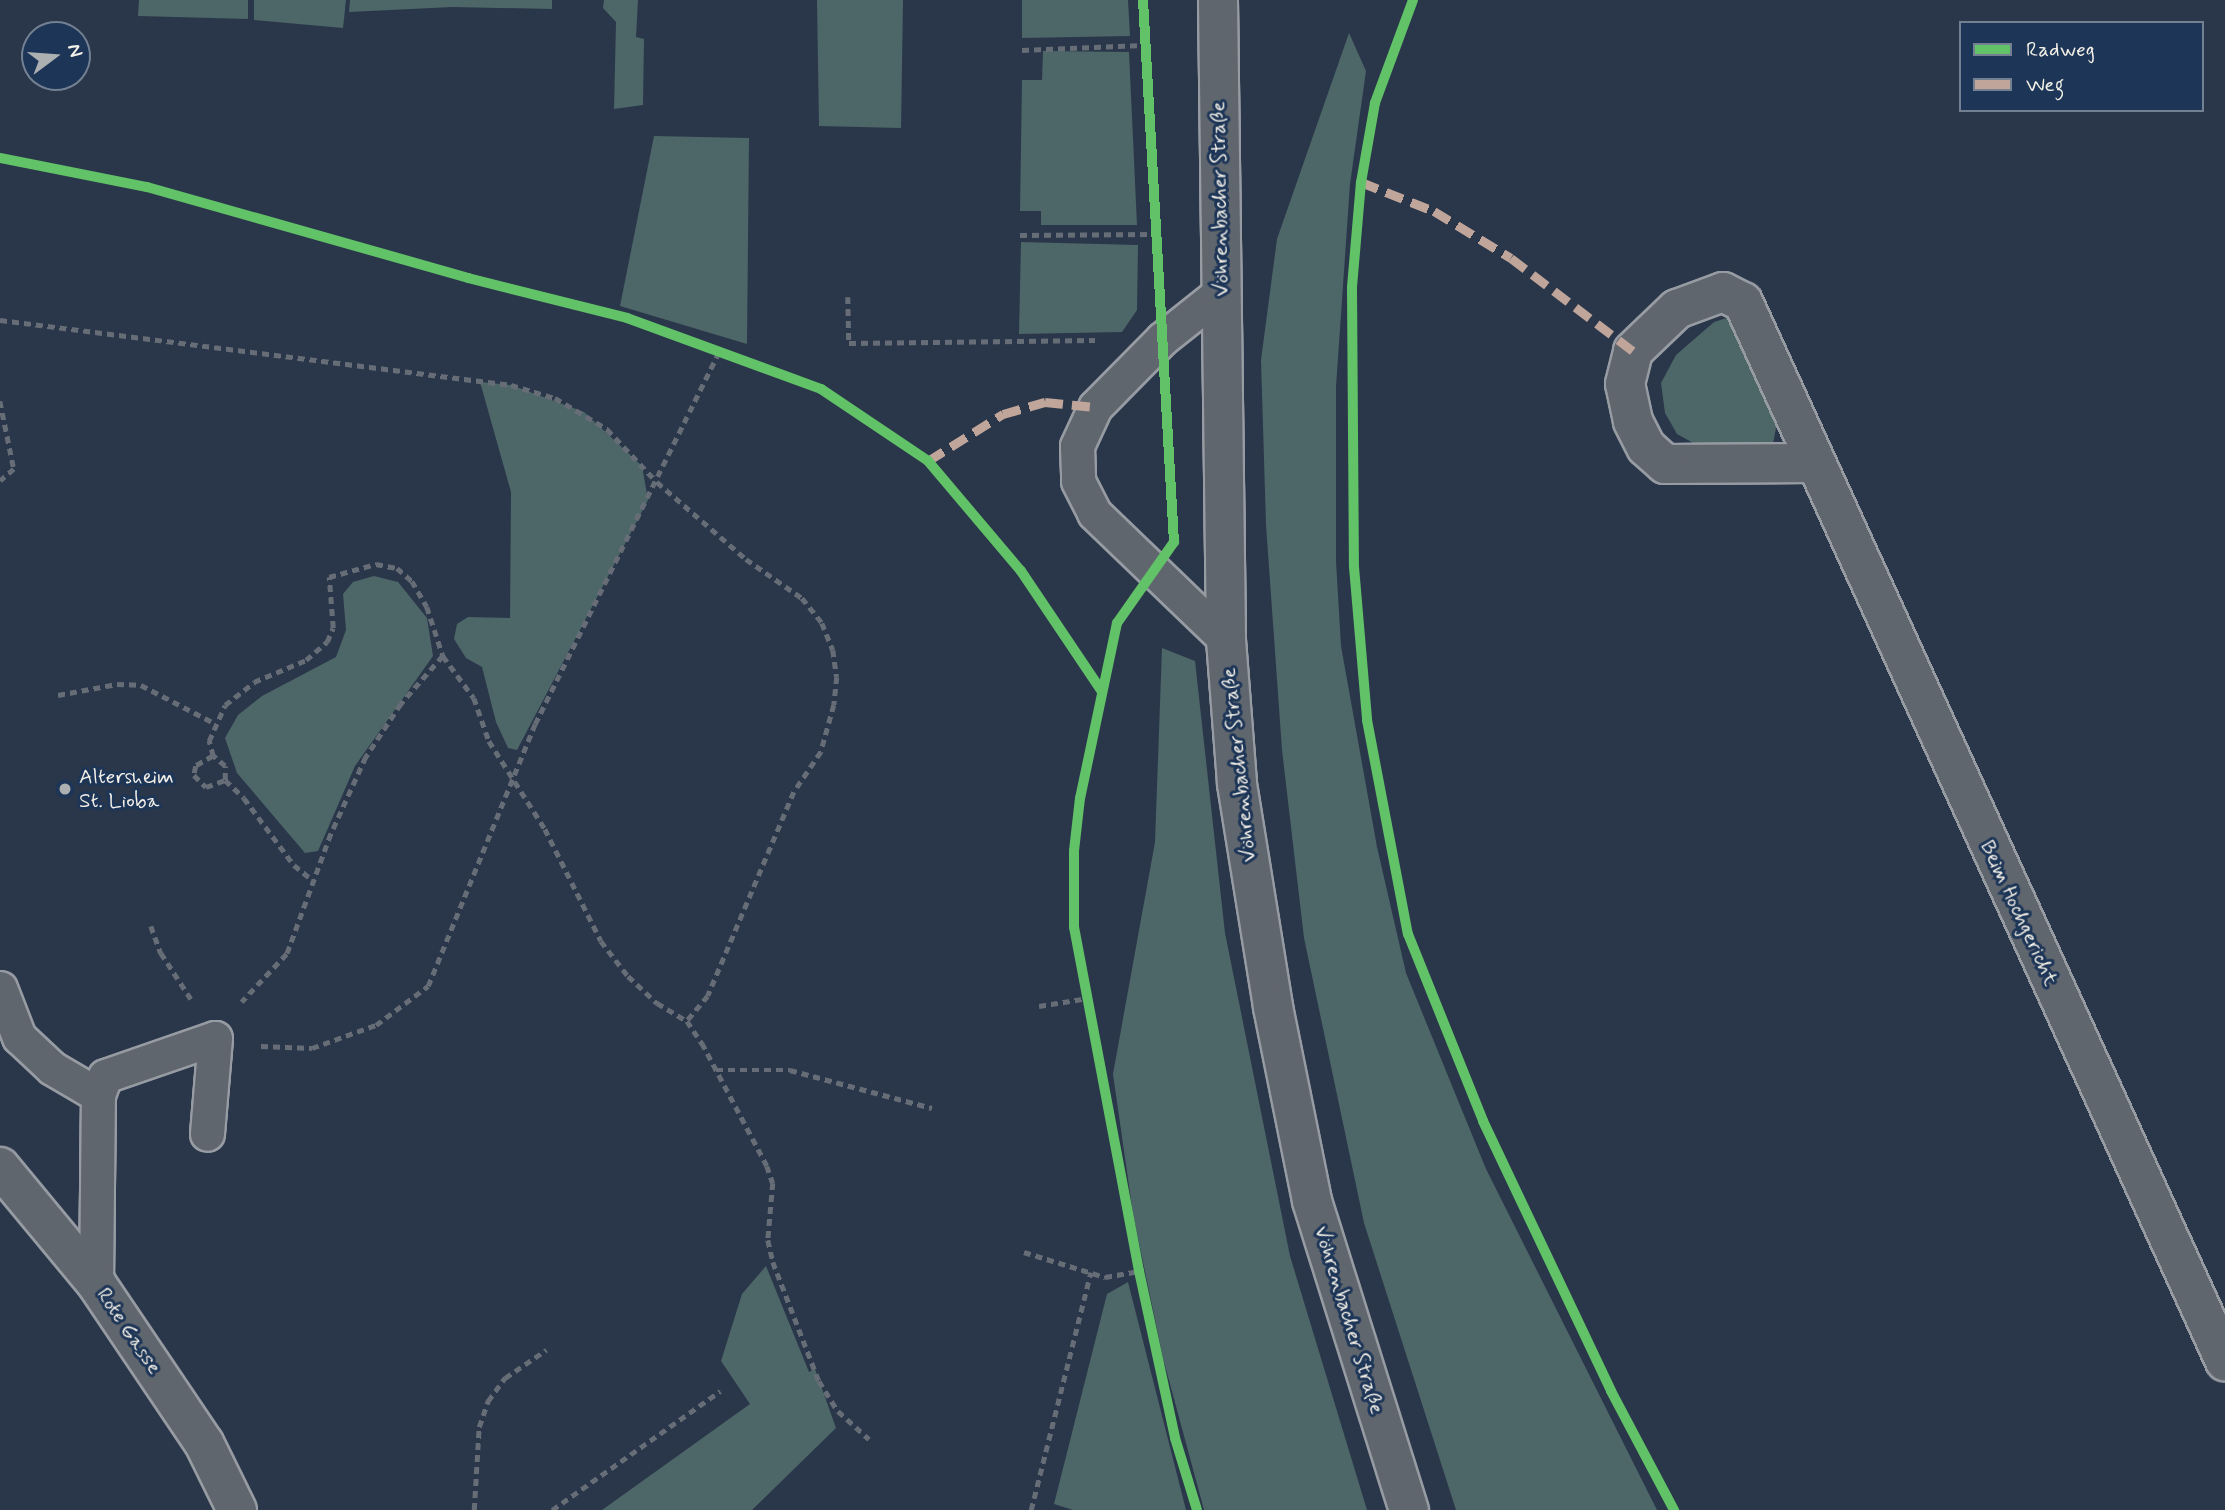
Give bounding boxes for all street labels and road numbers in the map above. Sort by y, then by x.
street label: Vöhrenbacher Straße [1206,101,1234,297]
street label: Vöhrenbacher Straße [1216,667,1262,863]
street label: Beim Hochgericht [1974,835,2064,991]
street label: Vöhrenbacher Straße [1308,1223,1390,1417]
street label: Rote Gasse [92,1285,166,1377]

